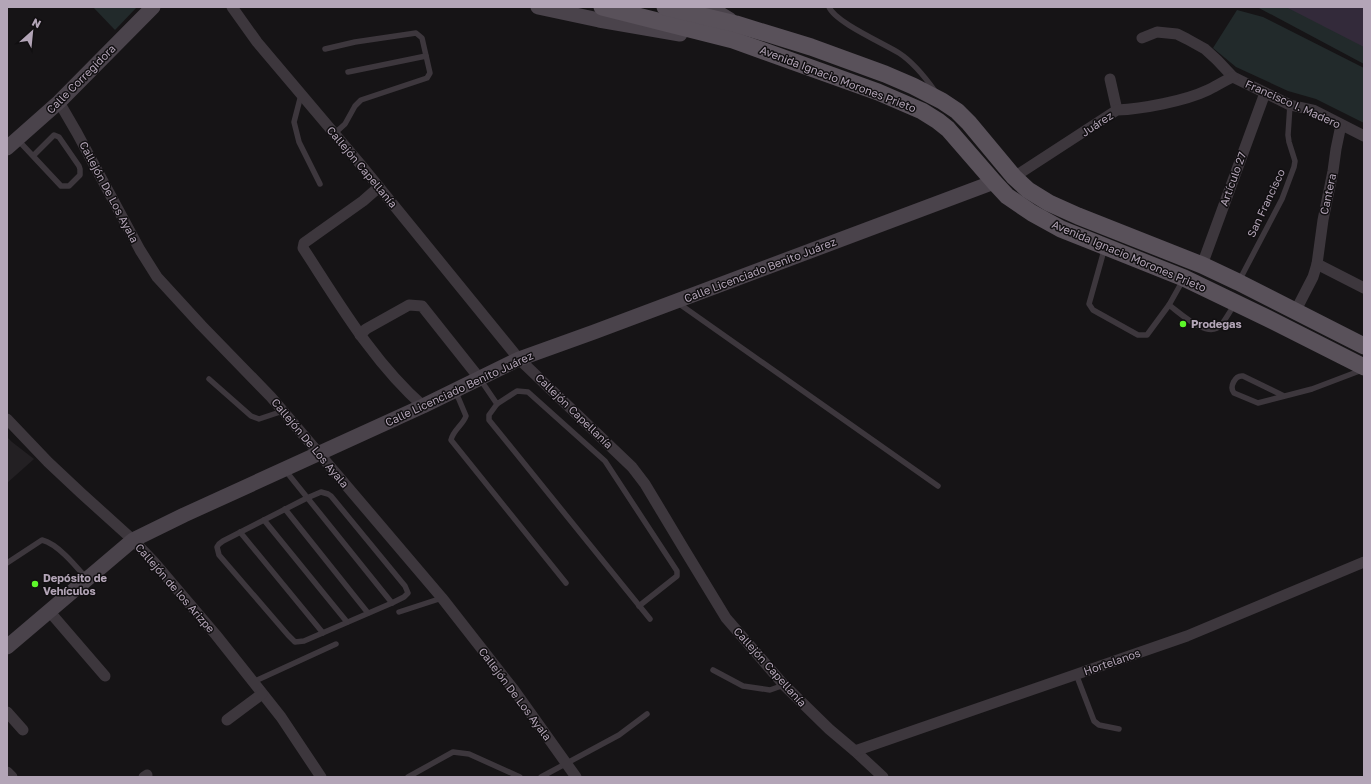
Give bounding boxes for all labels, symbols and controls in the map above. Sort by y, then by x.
north arrow [12,12,52,52]
text: N [30,15,43,30]
street label: Calle Corregidora [43,41,118,116]
street label: Avenida Ignacio Morones Prieto [758,43,919,115]
street label: Francisco I. Madero [1244,77,1343,131]
street label: Juárez [1078,108,1115,139]
street label: Callejón Capellanía [325,123,400,210]
street label: Callejón De Los Ayala [77,139,142,245]
street label: Artículo 27 [1217,150,1248,208]
street label: San Francisco [1244,166,1287,239]
street label: Cantera [1317,172,1338,216]
street label: Avenida Ignacio Morones Prieto [1050,217,1209,294]
street label: Calle Licenciado Benito Juárez [682,234,838,305]
place label: Prodegas [1191,317,1242,330]
marker: Prodegas [1178,319,1188,329]
street label: Calle Licenciado Benito Juárez [383,348,535,429]
street label: Callejón Capellanía [533,371,616,451]
street label: Callejón De Los Ayala [269,395,352,490]
street label: Callejón de los Arizpe [133,540,218,635]
place label: Depósito de Vehículos [43,571,107,597]
marker: Depósito de Vehículos [30,579,40,589]
street label: Callejón Capellanía [731,624,809,709]
street label: Callejón De Los Ayala [476,645,555,743]
street label: Hortelanos [1082,646,1142,677]

